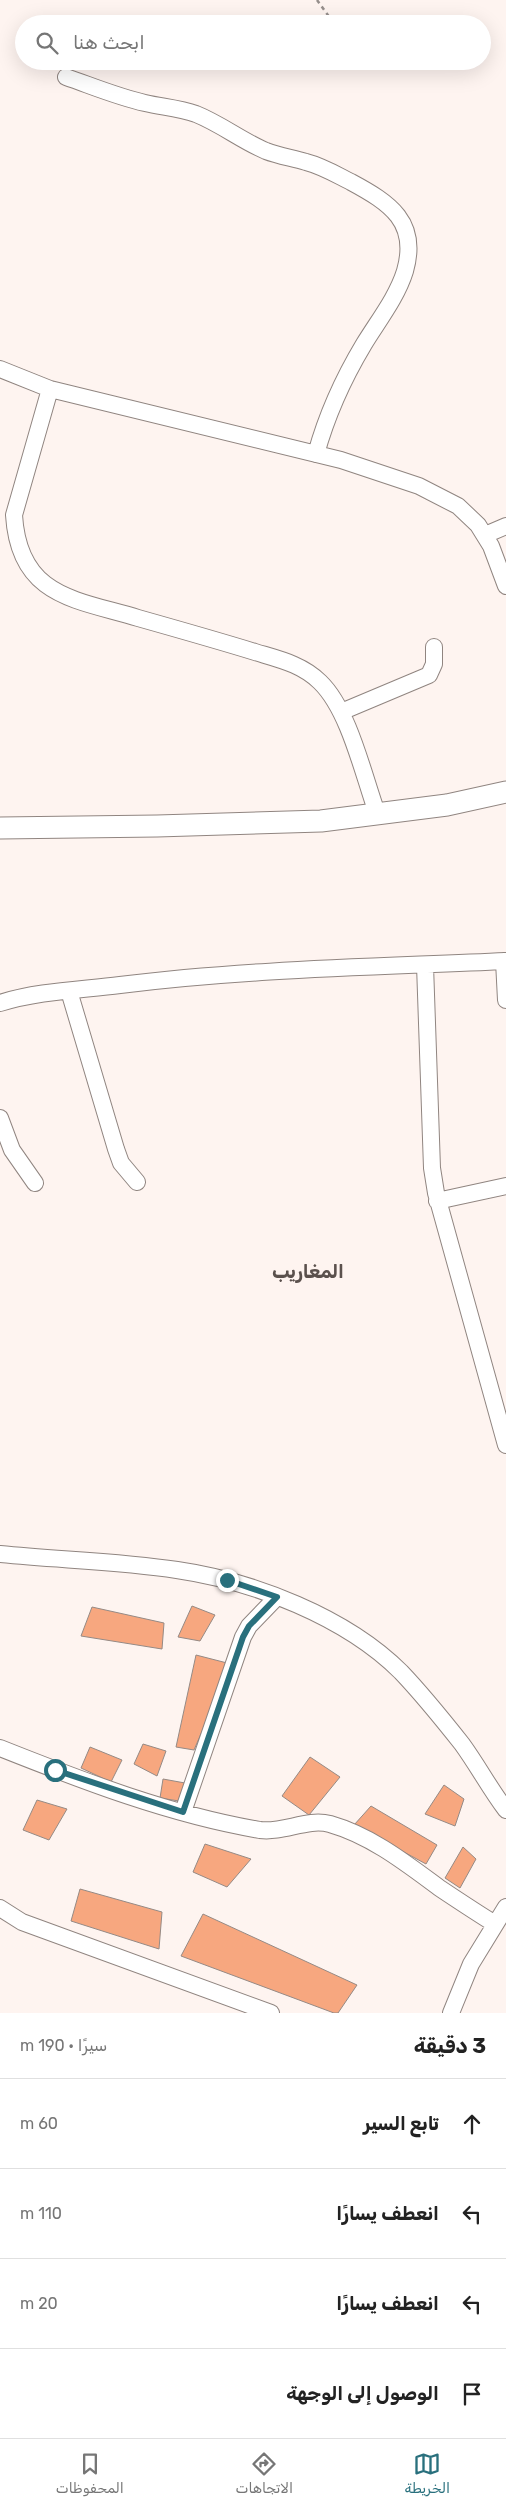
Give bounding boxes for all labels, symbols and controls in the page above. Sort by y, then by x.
search box [15,15,491,70]
icon: search [33,29,61,57]
text: ابحث هنا [73,31,145,54]
district label: المغاريب [272,1260,344,1283]
route end [216,1569,239,1592]
route start [44,1759,67,1782]
text: 3 دقيقة [414,2033,486,2058]
text: سيرًا · 190 m [20,2036,107,2055]
icon: ahead [458,2110,486,2138]
text: تابع السير [363,2112,439,2135]
text: 60 m [20,2114,58,2133]
icon: left [458,2200,486,2228]
text: انعطف يسارًا [336,2202,439,2225]
text: 110 m [20,2204,62,2223]
icon: left [458,2290,486,2318]
text: انعطف يسارًا [336,2292,439,2315]
text: 20 m [20,2294,58,2313]
icon: arrive [458,2380,486,2408]
text: الوصول إلى الوجهة [286,2382,439,2405]
tab: المحفوظات [56,2450,124,2497]
tab: الاتجاهات [236,2450,293,2497]
tab: الخريطة [405,2450,450,2497]

